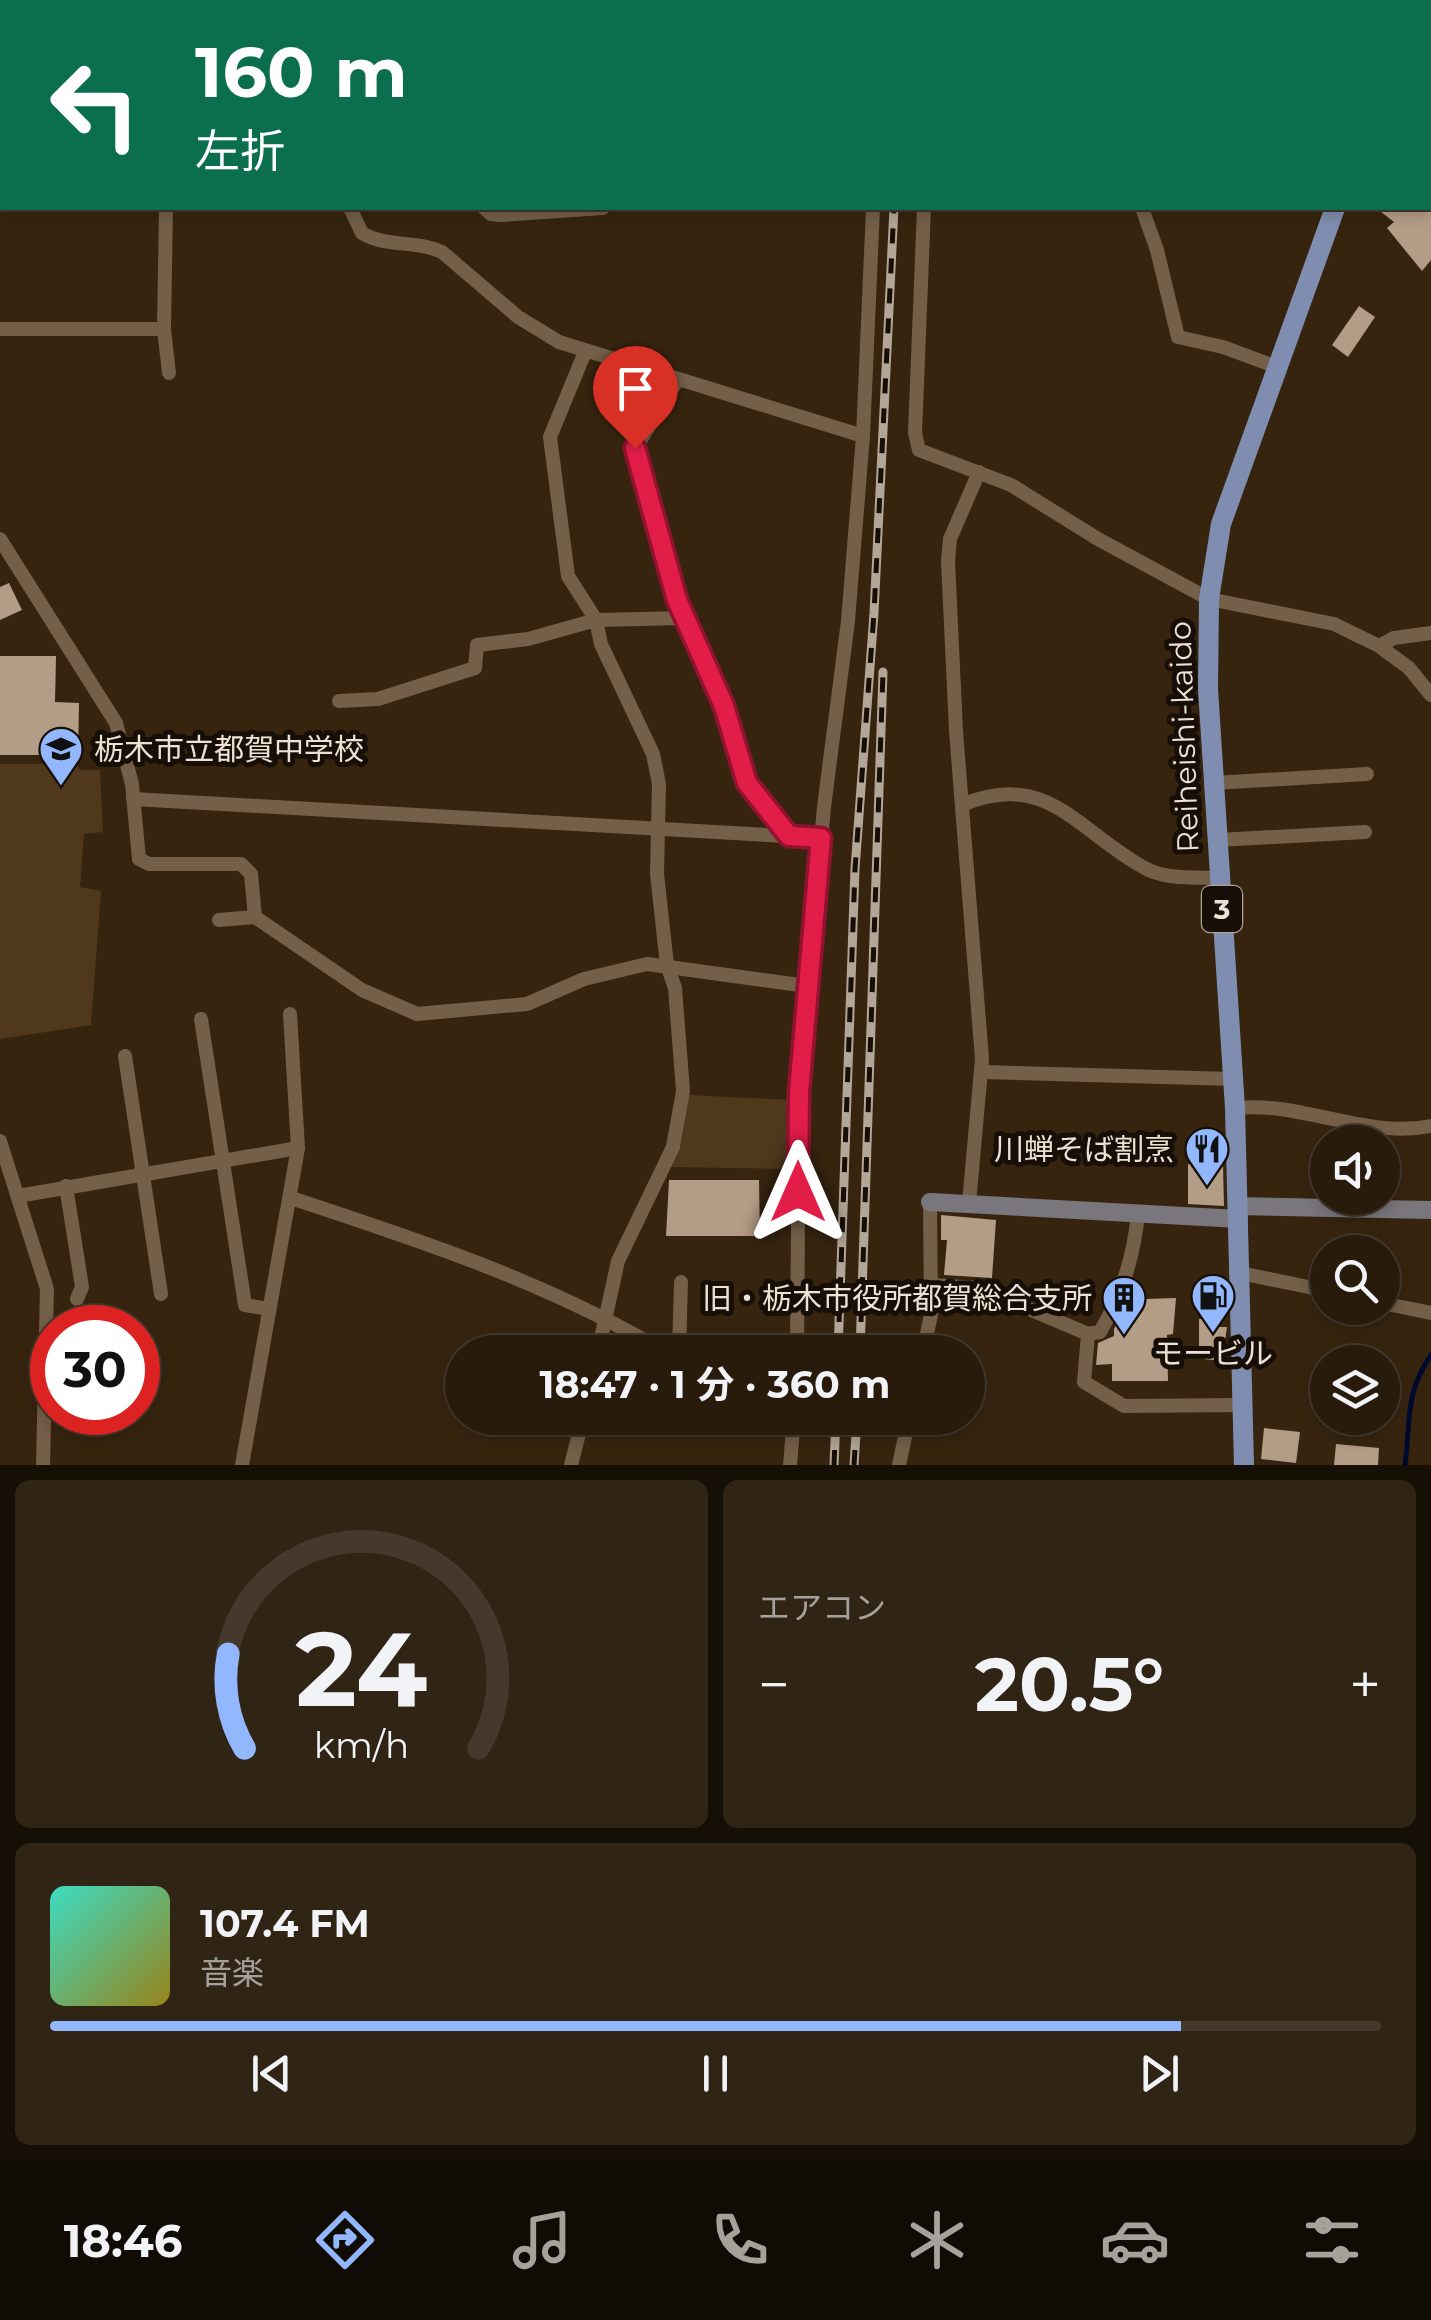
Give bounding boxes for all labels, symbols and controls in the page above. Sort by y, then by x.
text: 160 m [195,29,408,115]
icon: left [30,40,160,170]
text: 左折 [195,123,285,178]
pin [593,346,678,449]
icon: arrive [608,361,663,416]
street label: Reiheishi-kaido [1161,621,1207,853]
school or university icon: 栃木市立都賀中学校 [38,726,84,787]
place label: 栃木市立都賀中学校 [94,731,364,768]
road number: 3 [1202,886,1242,932]
map controls [1310,1125,1400,1435]
button: sound [1310,1125,1400,1215]
restaurant icon: 川蝉そば割烹 [1184,1126,1230,1187]
place label: 川蝉そば割烹 [994,1131,1174,1168]
position arrow [746,1140,850,1244]
button: search [1310,1235,1400,1325]
fuel station icon: モービル [1190,1273,1236,1334]
building icon: 旧・栃木市役所都賀総合支所 [1101,1275,1147,1336]
place label: 旧・栃木市役所都賀総合支所 [702,1280,1092,1317]
speed limit sign: 30 [30,1305,160,1435]
place label: モービル [1153,1335,1273,1372]
button: layers [1310,1345,1400,1435]
text: 18:47 · 1 分 · 360 m [540,1361,890,1408]
text: エアコン [758,1588,886,1627]
text: 24 [296,1605,427,1732]
text: 20.5° [975,1638,1164,1730]
text: − [758,1651,790,1718]
text: + [1349,1651,1381,1718]
text: km/h [314,1723,409,1767]
text: 107.4 FM [200,1900,370,1947]
text: 音楽 [200,1953,264,1992]
icon: previous [244,2046,299,2101]
icon: pause [688,2046,743,2101]
icon: next [1132,2046,1187,2101]
icon: directions [310,2205,380,2275]
icon: music [507,2205,577,2275]
icon: phone [705,2205,775,2275]
icon: climate [902,2205,972,2275]
icon: car [1100,2205,1170,2275]
icon: filters [1297,2205,1367,2275]
text: 18:46 [64,2213,183,2268]

